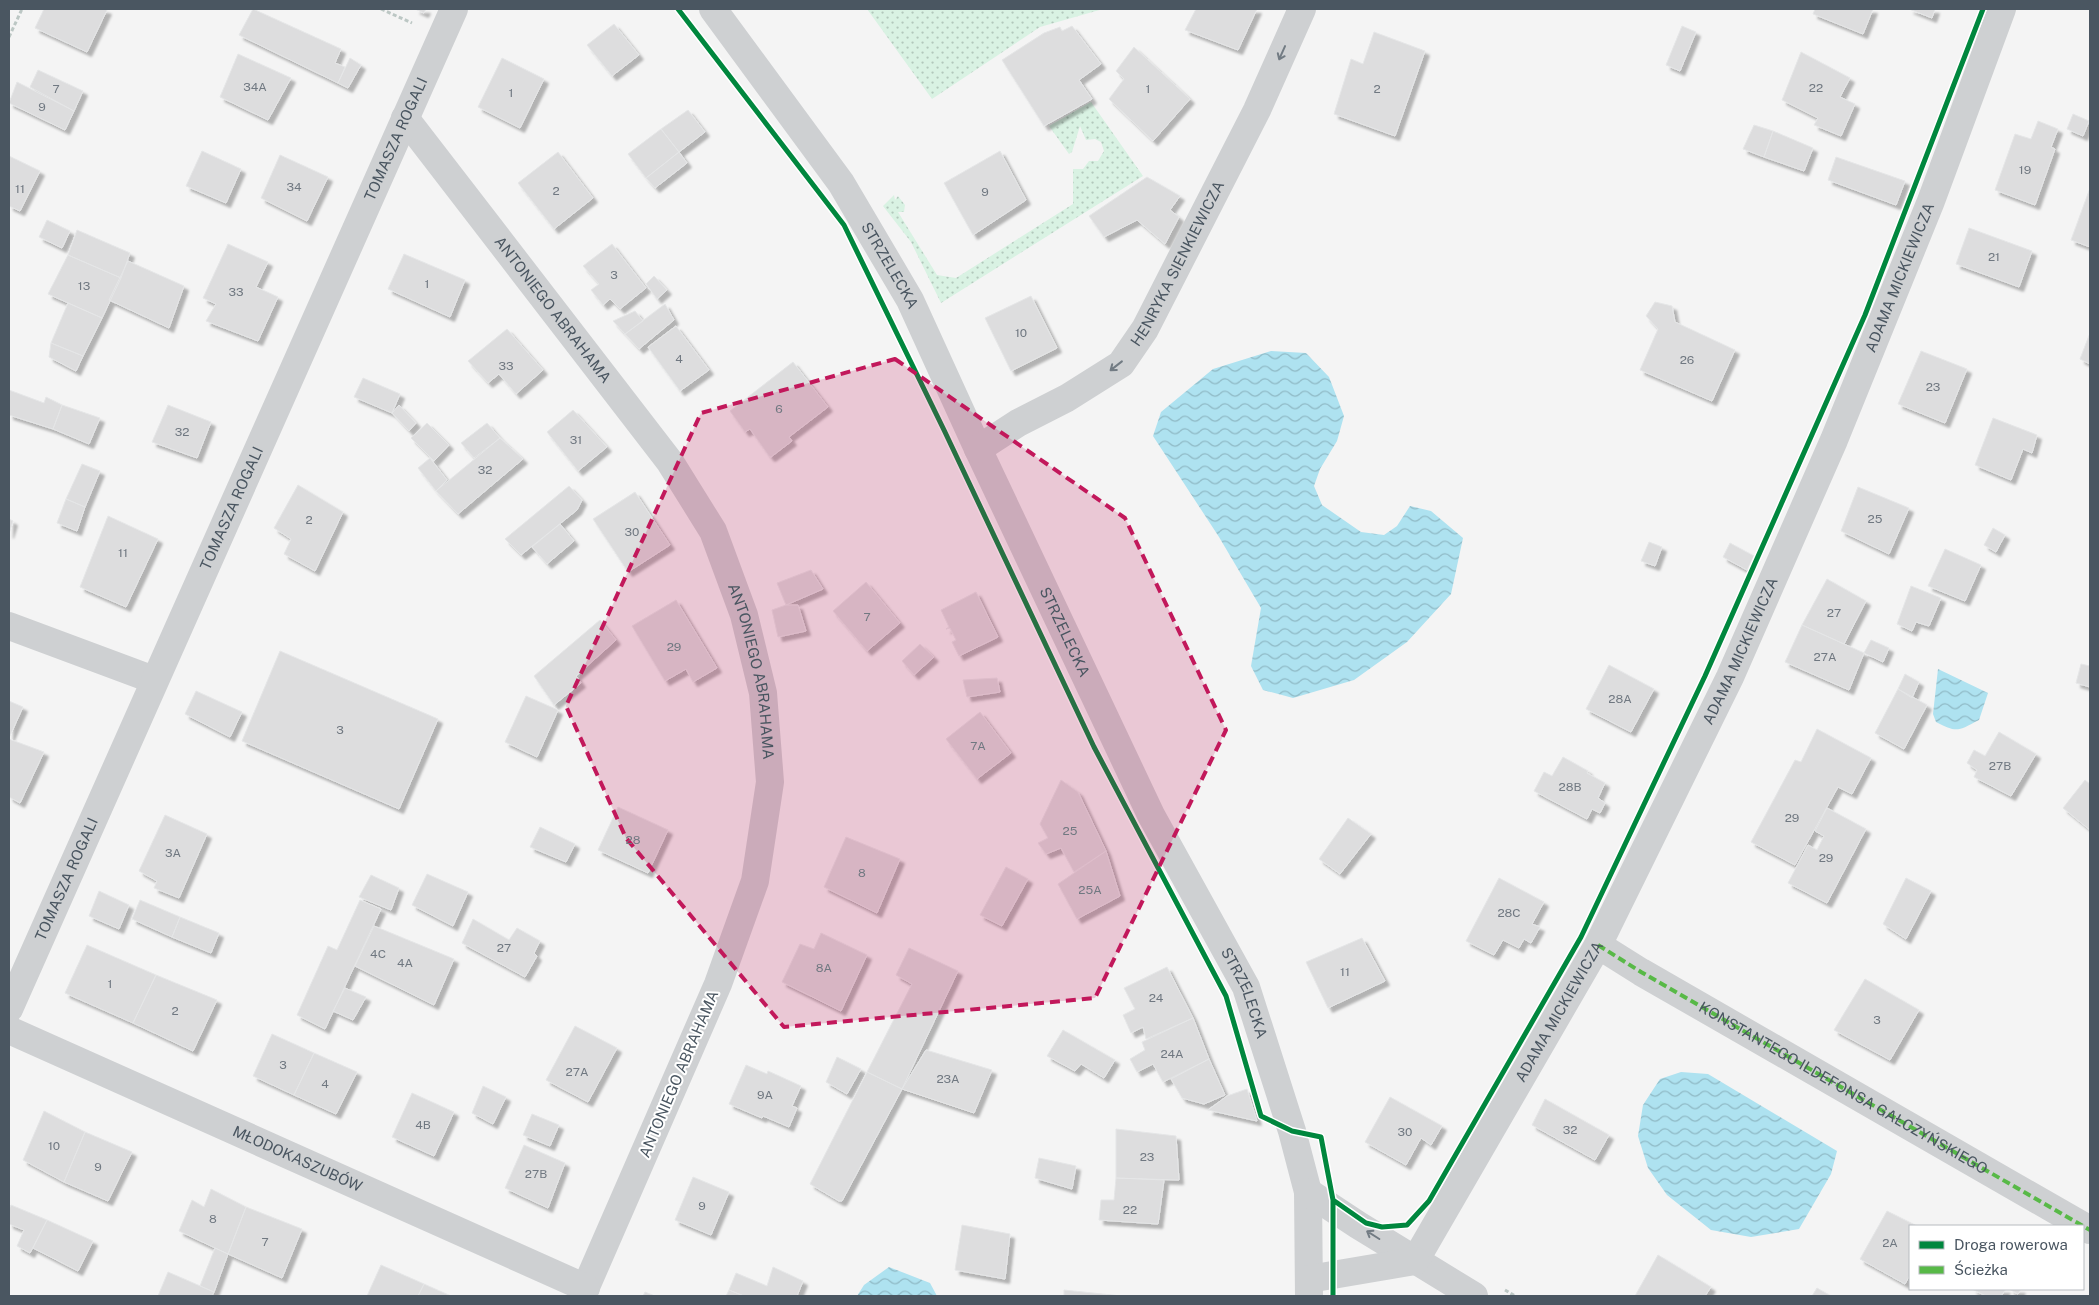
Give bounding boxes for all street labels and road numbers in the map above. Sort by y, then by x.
street label: TOMASZA ROGALI [361,75,430,203]
street label: HENRYKA SIENKIEWICZA [1127,178,1227,349]
street label: ADAMA MICKIEWICZA [1862,200,1937,355]
street label: STRZELECKA [858,219,922,312]
street label: ANTONIEGO ABRAHAMA [491,233,615,386]
street label: TOMASZA ROGALI [197,444,266,572]
street label: ADAMA MICKIEWICZA [1699,574,1781,727]
street label: ANTONIEGO ABRAHAMA [725,581,777,760]
street label: STRZELECKA [1036,584,1094,680]
street label: TOMASZA ROGALI [31,815,101,943]
street label: ADAMA MICKIEWICZA [1512,938,1606,1085]
street label: STRZELECKA [1218,945,1271,1041]
street label: ANTONIEGO ABRAHAMA [636,987,722,1160]
street label: KONSTANTEGO ILDEFONSA GAŁCZYŃSKIEGO [1696,998,1991,1177]
street label: MŁODOKASZUBÓW [230,1122,365,1195]

